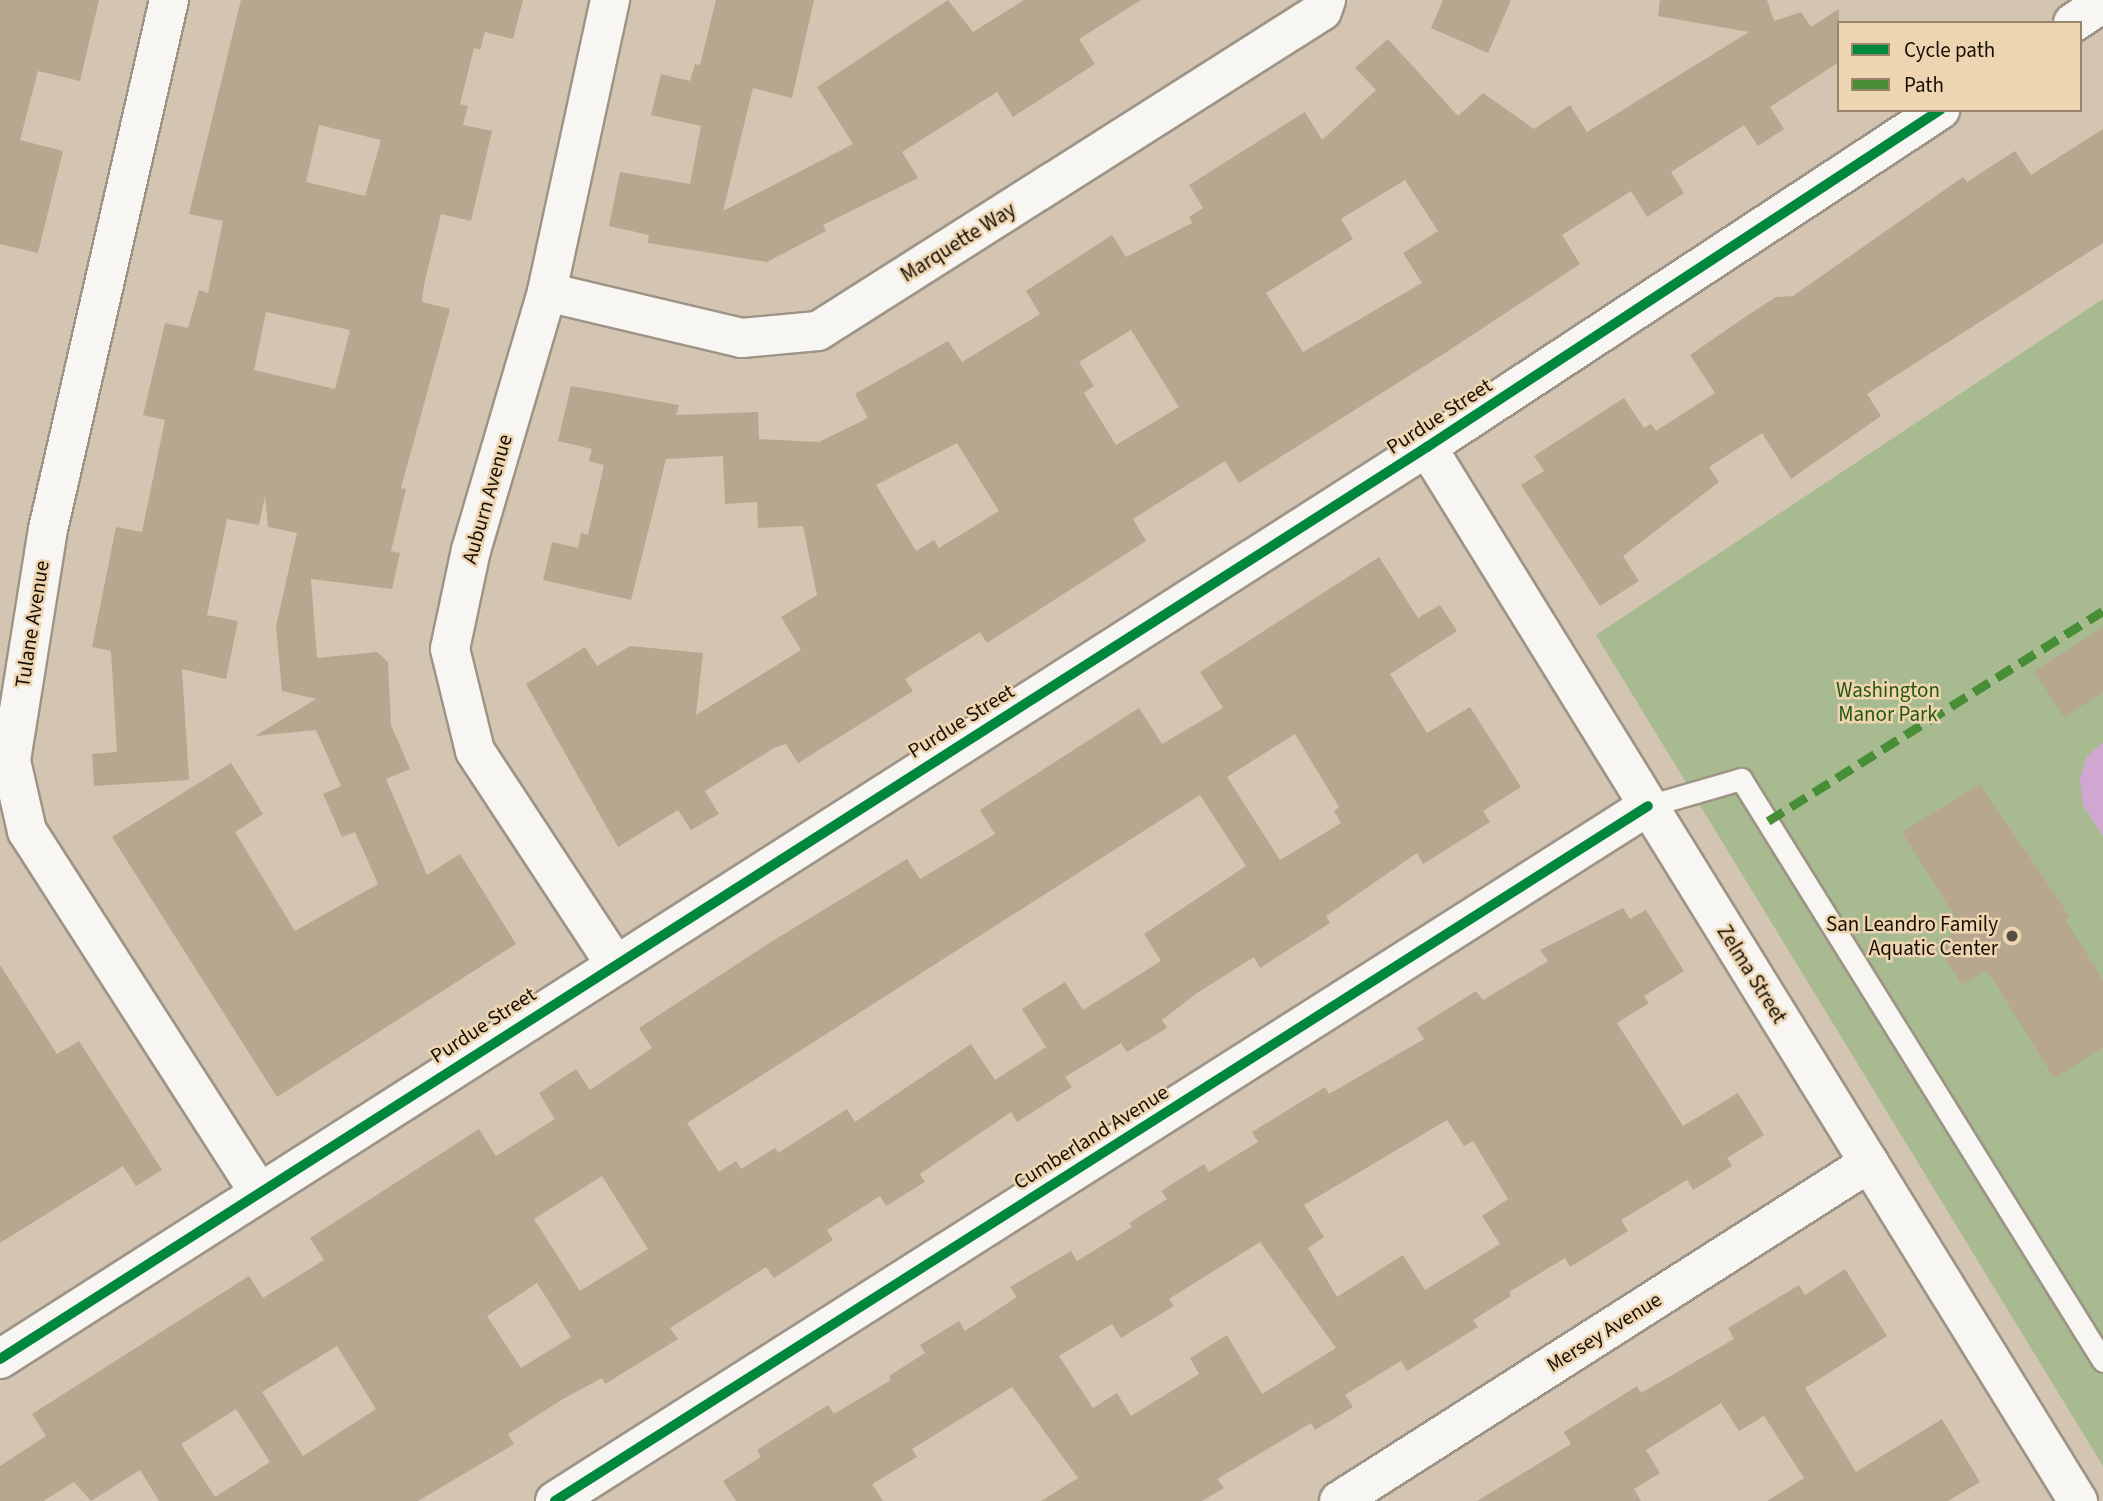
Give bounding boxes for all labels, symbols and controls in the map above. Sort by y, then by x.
legend [1837,21,2082,112]
text: Cycle path [1904,35,1995,65]
text: Path [1904,70,1944,100]
street label: Marquette Way [896,197,1020,287]
street label: Purdue Street [1382,373,1496,459]
street label: Auburn Avenue [456,431,518,567]
street label: Tulane Avenue [10,559,54,689]
park label: Washington Manor Park [1836,677,1940,727]
street label: Purdue Street [903,678,1019,764]
place label: San Leandro Family Aquatic Center [1826,911,1998,961]
street label: Zelma Street [1712,920,1792,1028]
marker: San Leandro Family Aquatic Center [2004,928,2020,944]
street label: Purdue Street [426,982,540,1068]
street label: Cumberland Avenue [1009,1079,1173,1195]
street label: Mersey Avenue [1542,1287,1666,1377]

